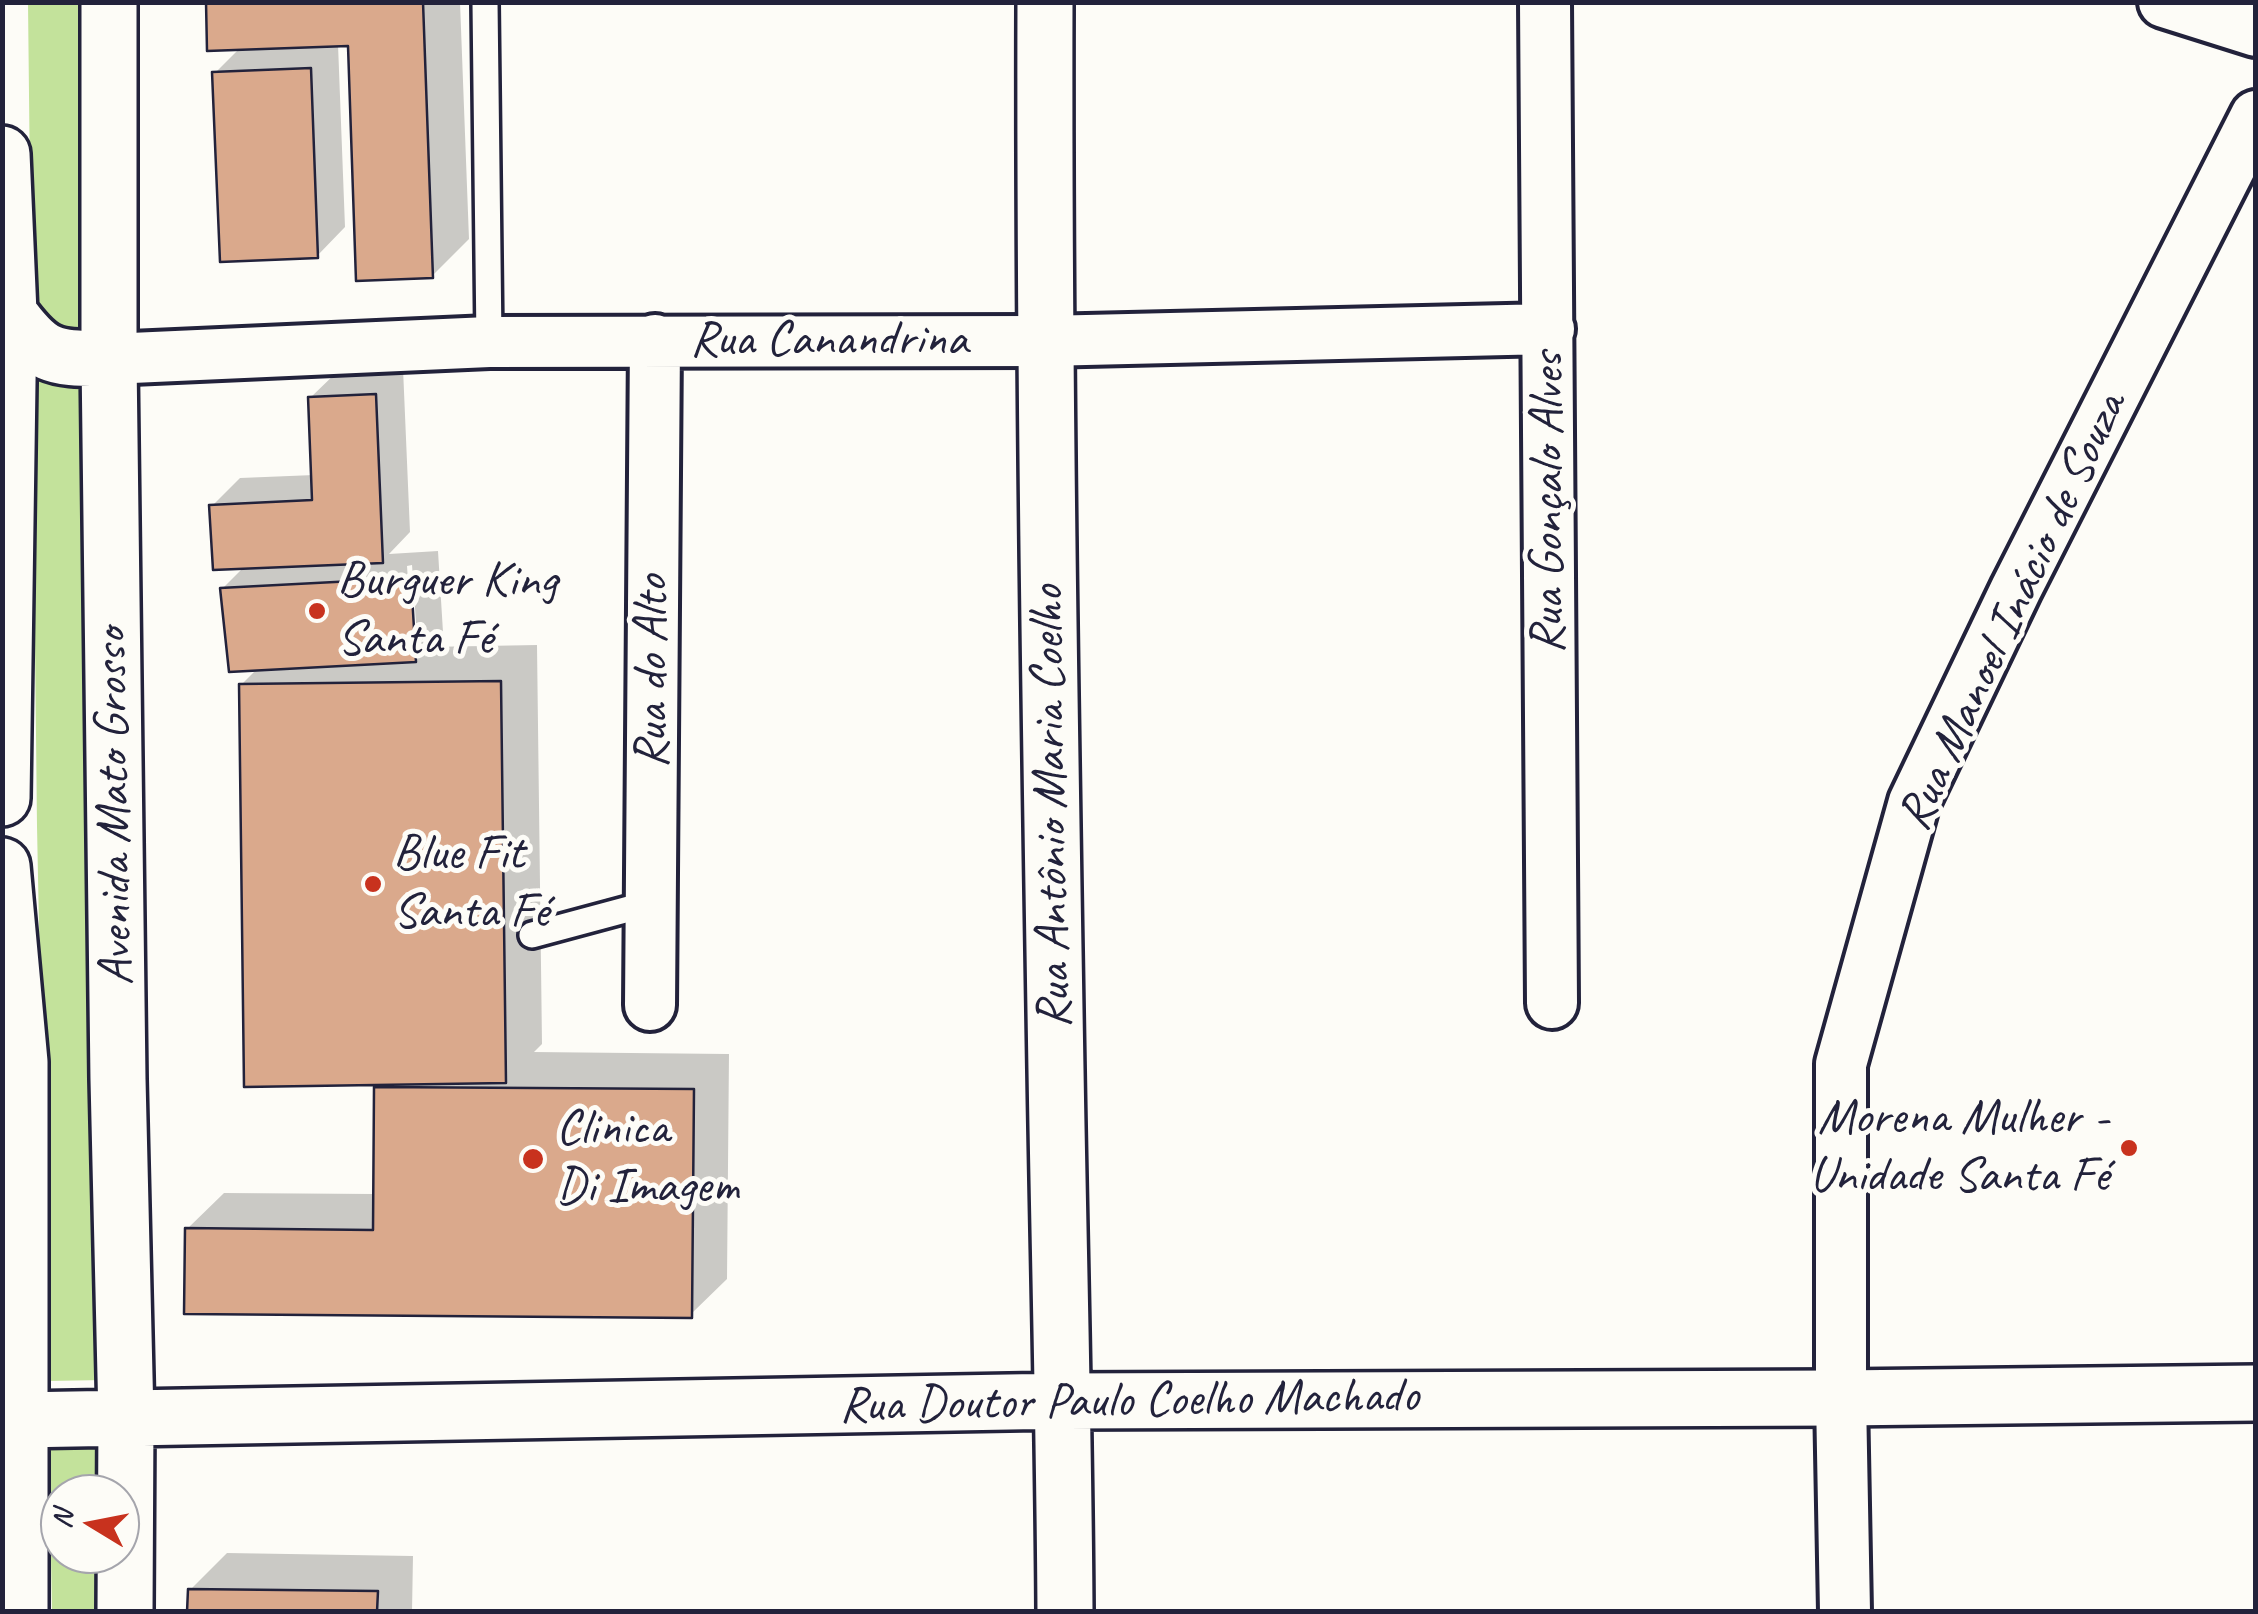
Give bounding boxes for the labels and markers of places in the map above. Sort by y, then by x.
place label: Burguer King Santa Fé [337,552,557,670]
marker: Burguer King Santa Fé [306,600,328,622]
place label: Blue Fit Santa Fé [393,825,549,942]
marker: Blue Fit Santa Fé [362,873,384,895]
place label: Morena Mulher - Unidade Santa Fé [1810,1089,2109,1206]
place label: Clinica Di Imagem [556,1100,739,1218]
marker: Morena Mulher - Unidade Santa Fé [2118,1137,2140,1159]
marker: Clinica Di Imagem [520,1146,546,1172]

